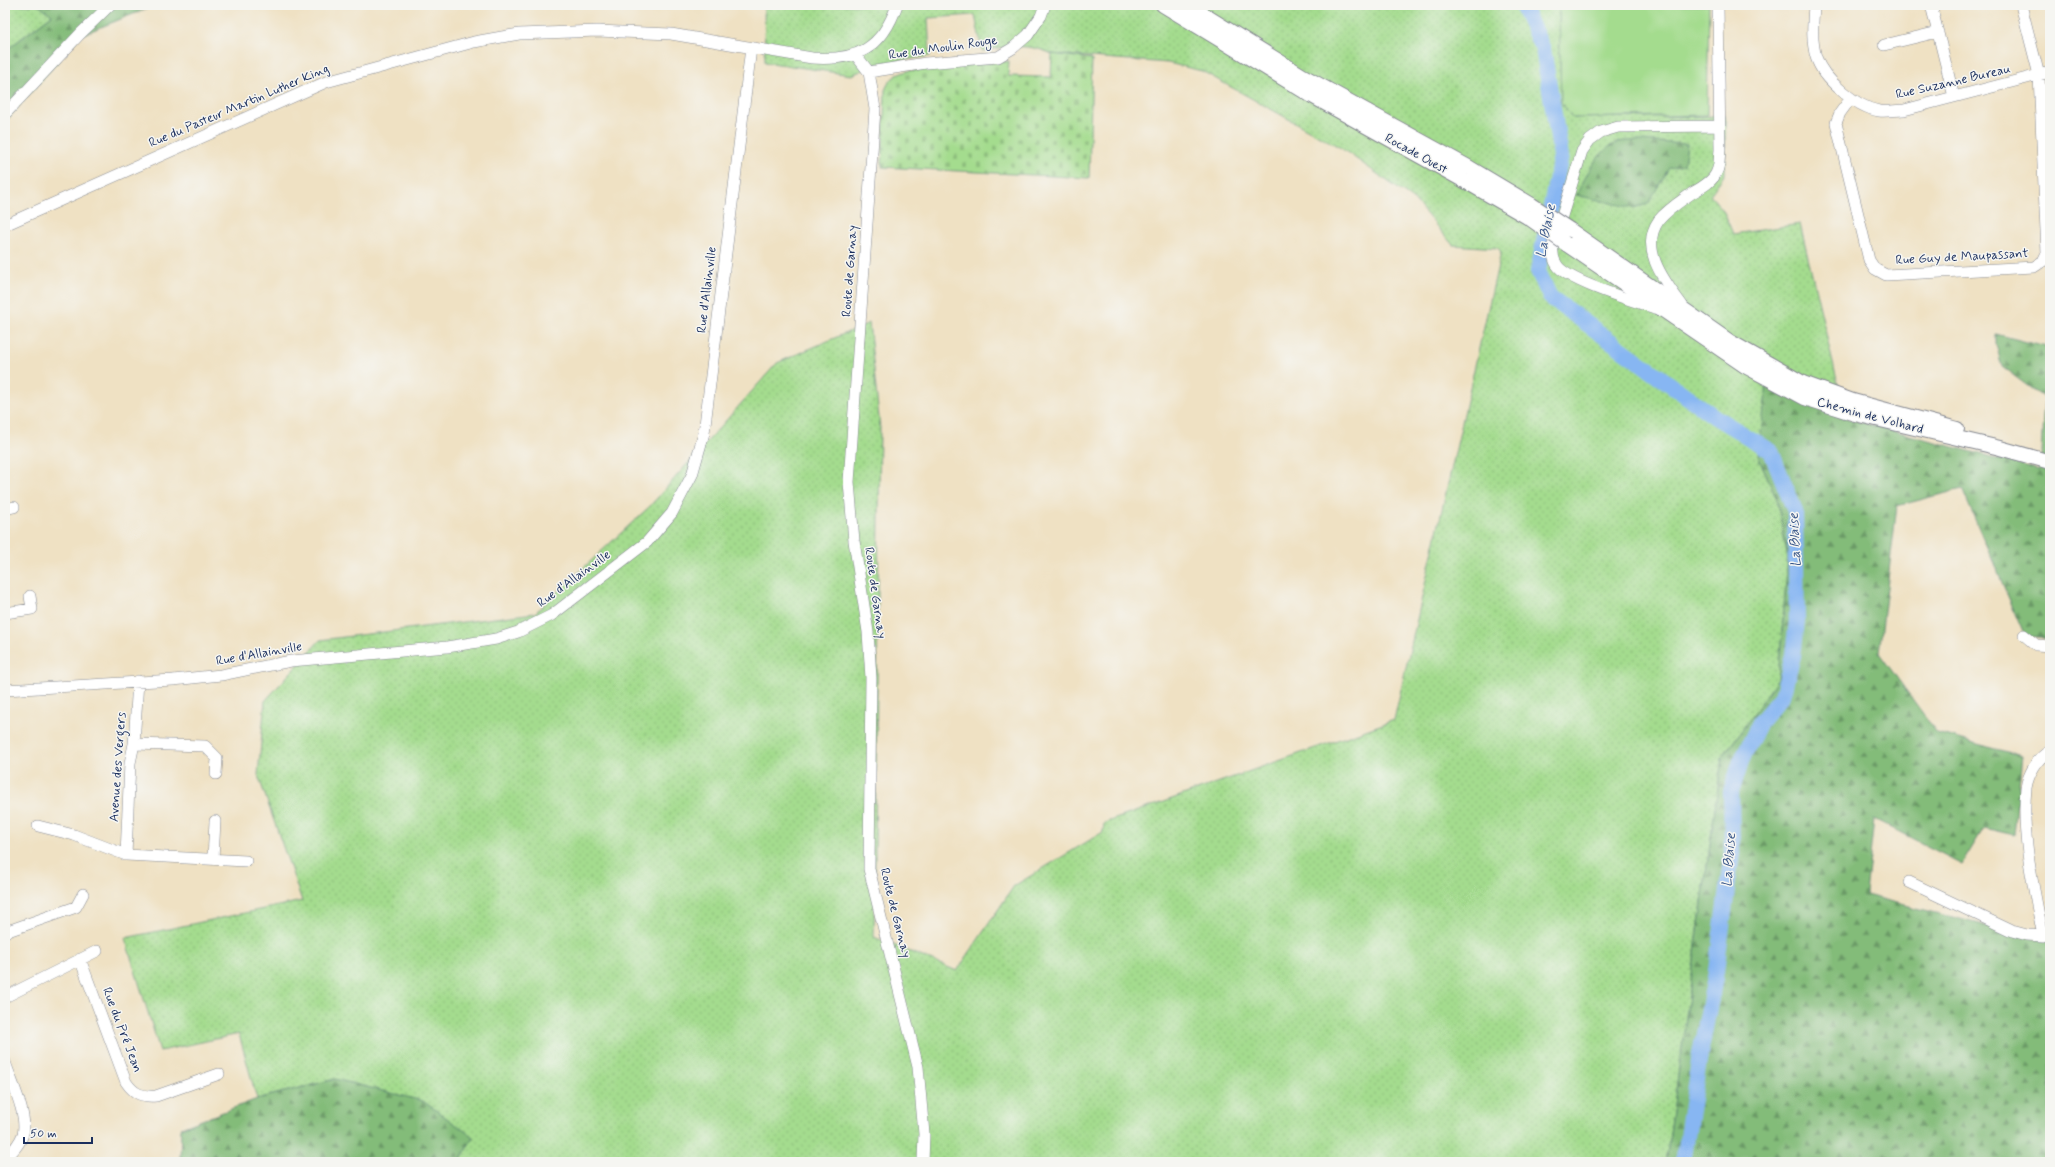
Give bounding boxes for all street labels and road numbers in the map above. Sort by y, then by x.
street label: Rue du Moulin Rouge [887,32,999,65]
street label: Rue du Pasteur Martin Luther King [146,60,332,152]
street label: Rue Suzanne Bureau [1894,61,2012,103]
street label: Rocade Ouest [1382,130,1450,178]
street label: Route de Garnay [838,224,862,318]
street label: Rue Guy de Maupassant [1895,245,2029,269]
street label: Rue d'Allainville [693,246,721,334]
street label: Chemin de Volhard [1815,394,1925,438]
street label: Rue d'Allainville [534,546,614,611]
street label: Route de Garnay [860,546,890,640]
street label: Rue d'Allainville [215,638,303,670]
street label: Avenue des Vergers [106,711,132,823]
street label: Route de Garnay [876,866,914,960]
street label: Rue du Pré Jean [98,985,146,1075]

